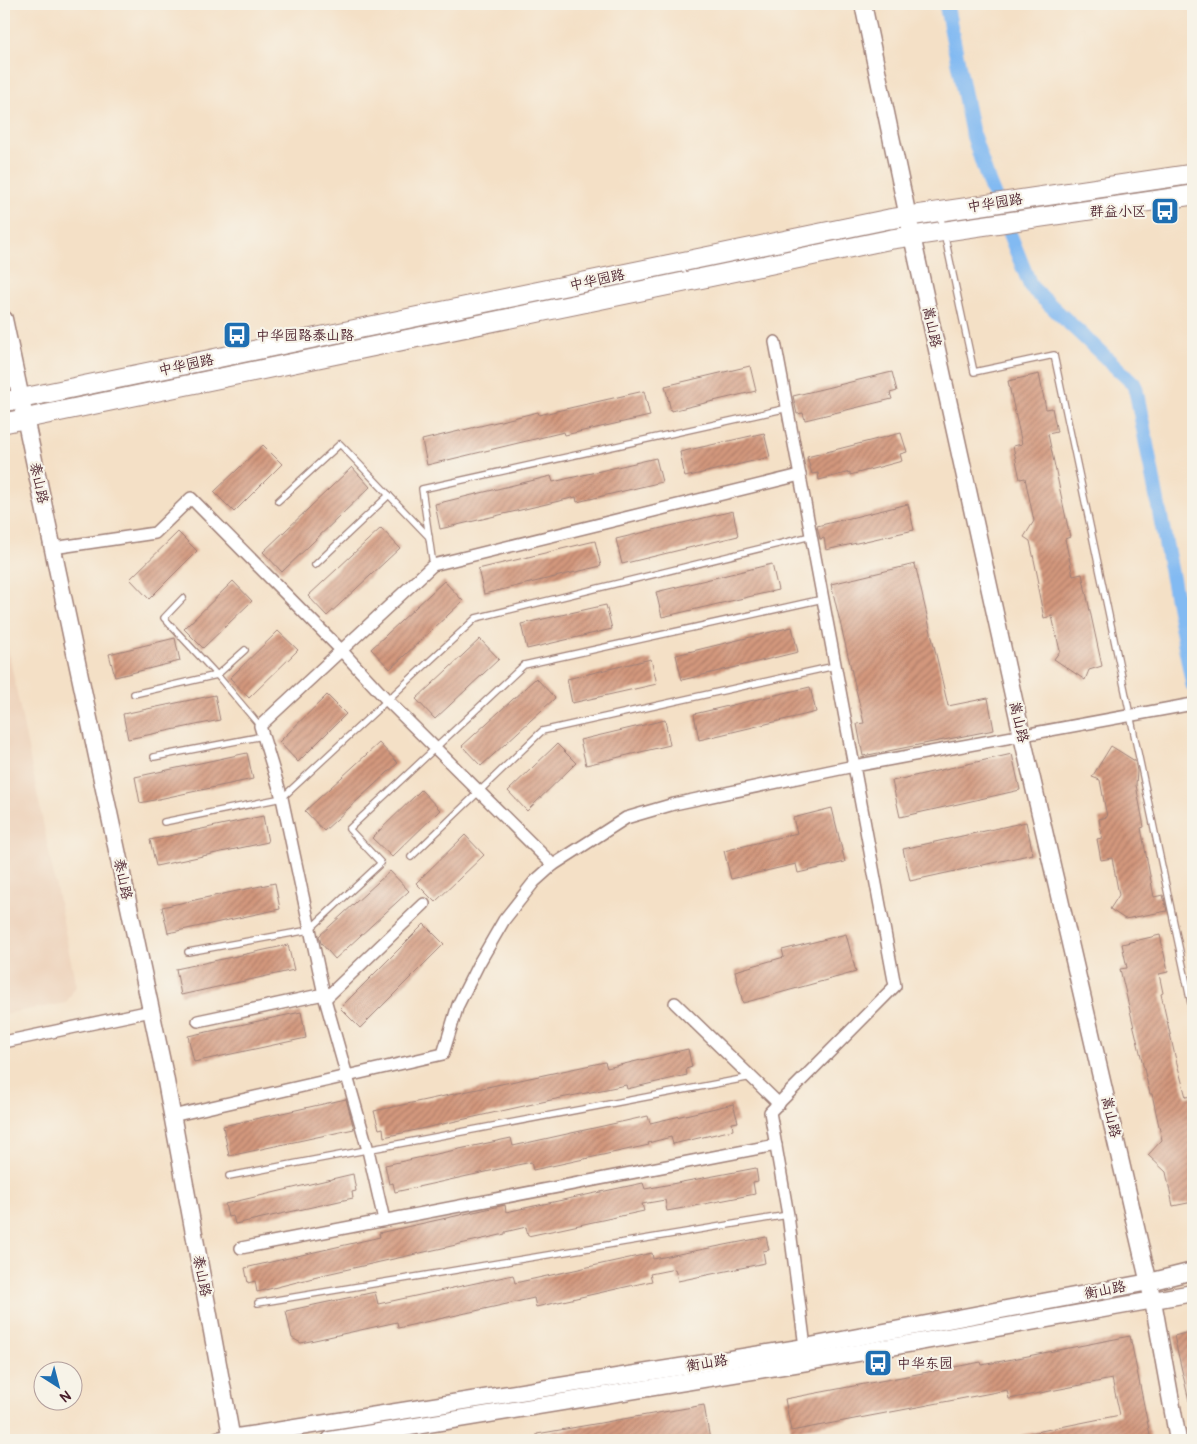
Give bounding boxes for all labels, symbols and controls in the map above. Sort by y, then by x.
street label: 中华园路 [966,190,1024,216]
bus stop icon: 群益小区 [1150,196,1180,226]
place label: 群益小区 [1090,203,1146,220]
street label: 中华园路 [568,266,626,294]
street label: 嵩山路 [919,305,945,349]
bus stop icon: 中华园路泰山路 [222,320,252,350]
place label: 中华园路泰山路 [256,327,354,344]
street label: 中华园路 [157,351,215,379]
street label: 泰山路 [26,461,52,505]
street label: 嵩山路 [1006,700,1032,744]
street label: 泰山路 [110,857,136,901]
street label: 嵩山路 [1098,1095,1124,1139]
street label: 泰山路 [190,1254,214,1298]
street label: 衡山路 [1083,1278,1127,1302]
bus stop icon: 中华东园 [863,1348,893,1378]
street label: 衡山路 [685,1351,729,1375]
place label: 中华东园 [897,1355,953,1372]
north arrow [32,1362,82,1412]
text: N [57,1386,74,1406]

